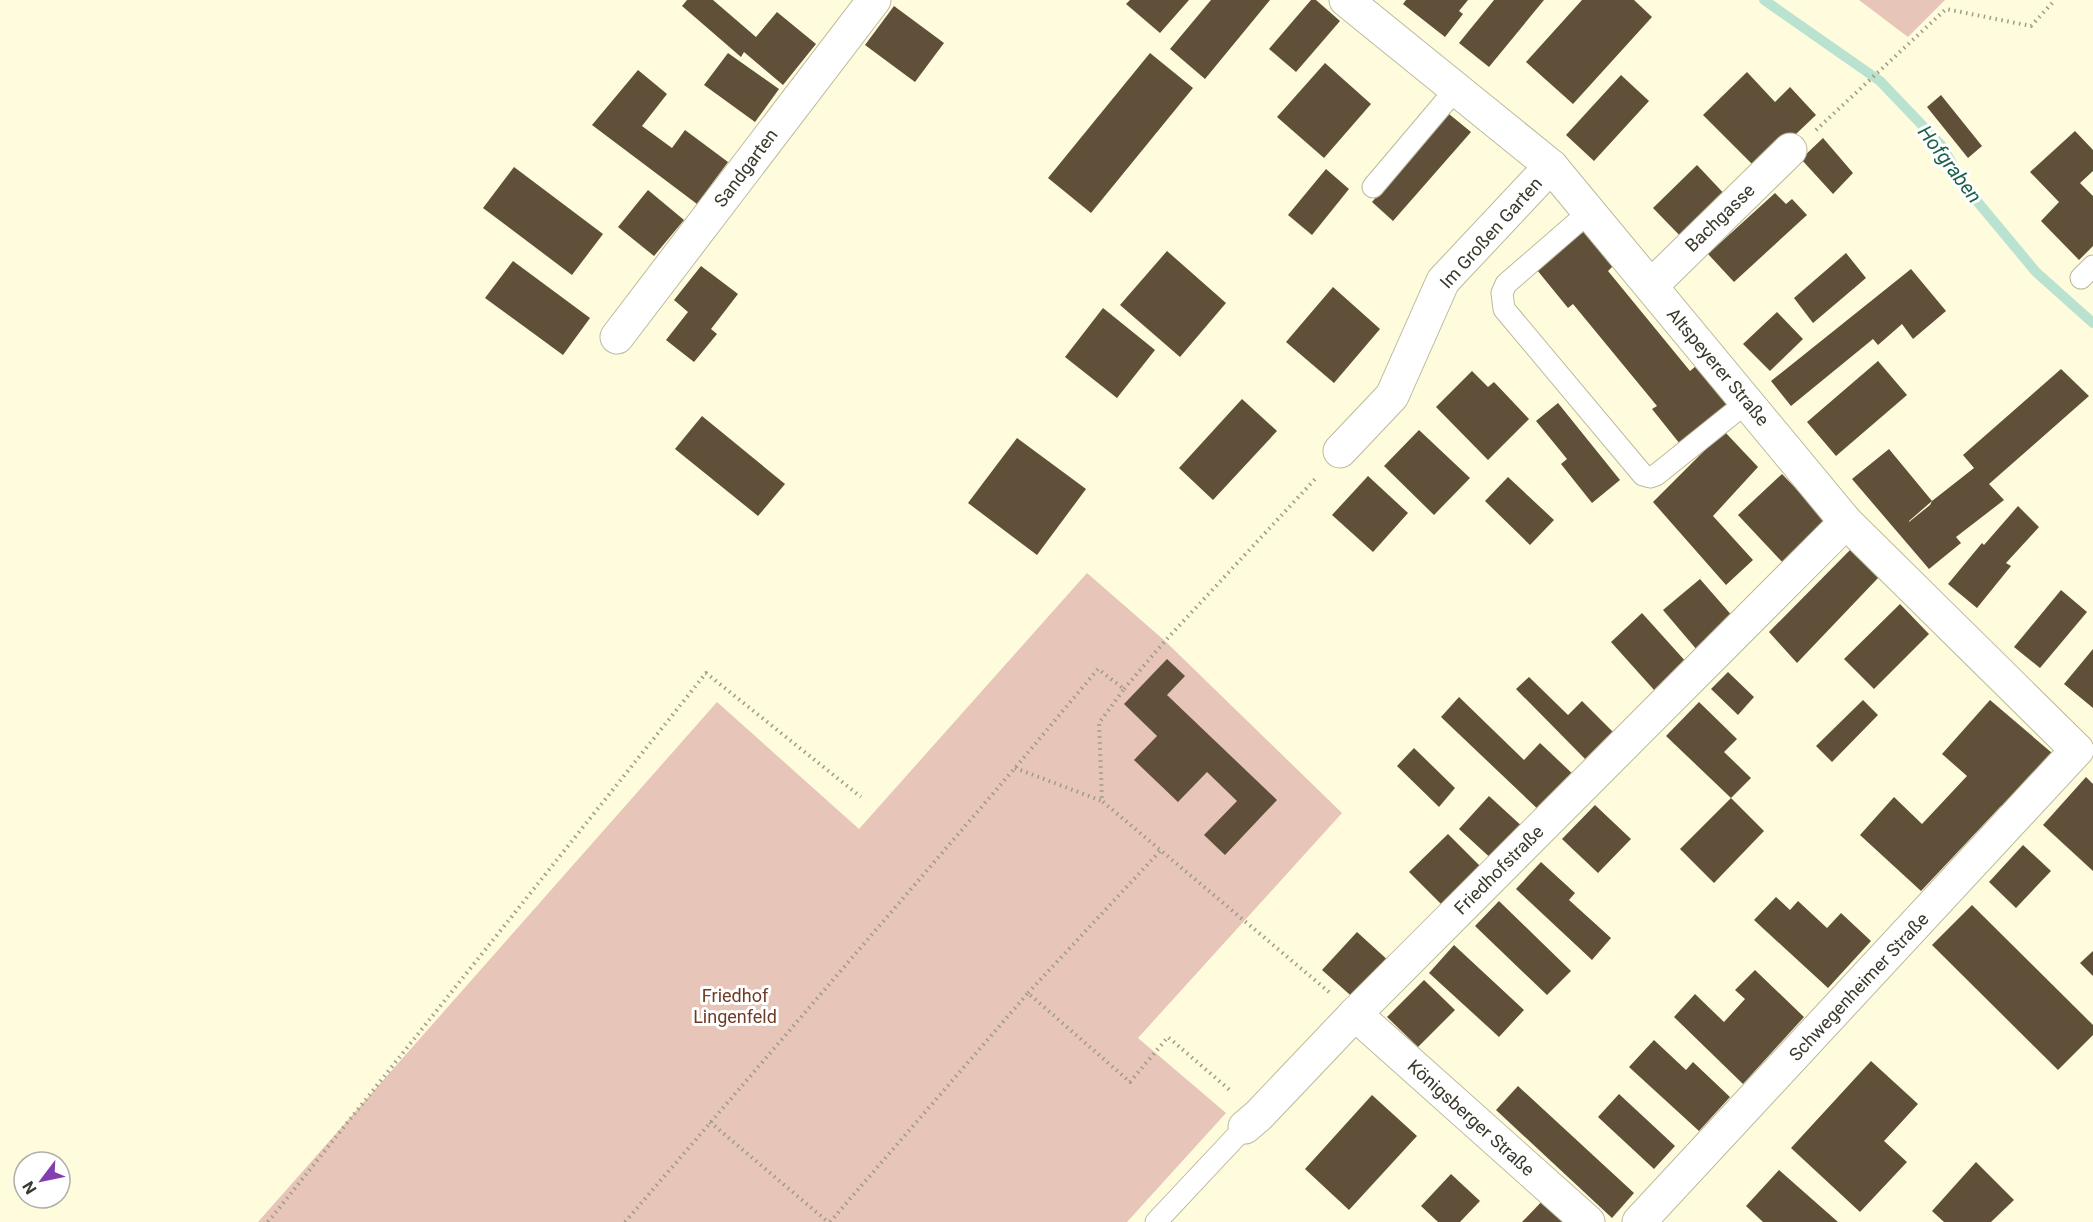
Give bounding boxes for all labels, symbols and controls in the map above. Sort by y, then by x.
water label: Hofgraben [1913,120,1987,208]
street label: Sandgarten [709,124,782,211]
street label: Im Großen Garten [1435,173,1546,293]
street label: Bachgasse [1681,179,1759,256]
street label: Altspeyerer Straße [1663,304,1774,430]
street label: Friedhofstraße [1450,821,1548,919]
street label: Schwegenheimer Straße [1785,908,1933,1065]
park label: Friedhof Lingenfeld [693,985,777,1027]
street label: Königsberger Straße [1404,1055,1539,1180]
north arrow [12,1150,72,1210]
text: N [19,1178,41,1198]

